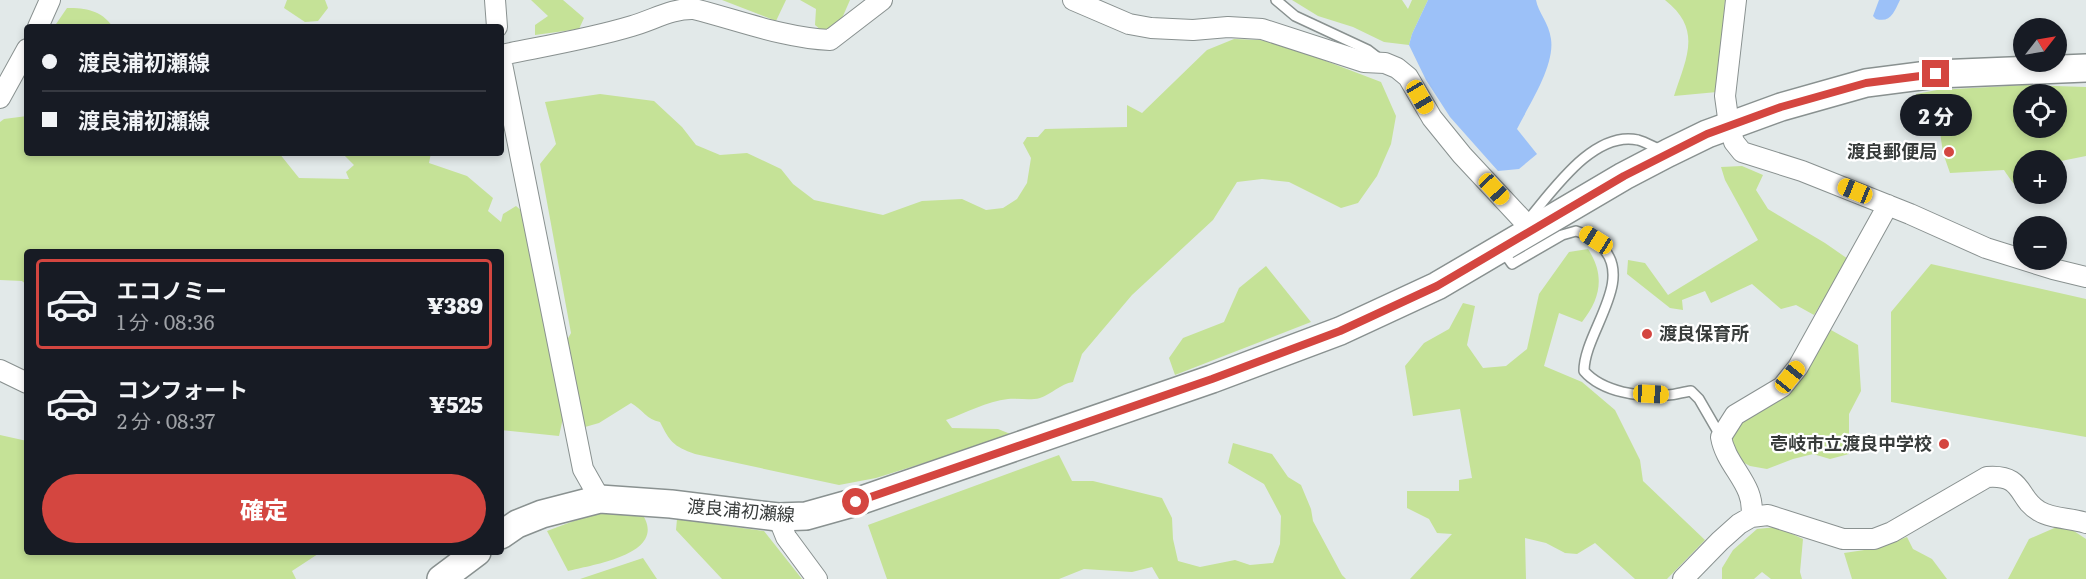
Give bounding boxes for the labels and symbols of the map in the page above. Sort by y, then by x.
north arrow [2013,18,2067,72]
route end [1922,60,1949,87]
car [1403,77,1437,117]
callout: 2 分 [1900,95,1972,137]
place label: 渡良郵便局 [1847,137,1937,164]
marker: 渡良郵便局 [1942,145,1956,159]
car [1475,170,1513,208]
car [1835,176,1875,206]
car [1576,223,1616,257]
place label: 渡良保育所 [1659,319,1749,346]
marker: 渡良保育所 [1640,327,1654,341]
car [1772,357,1808,397]
car [1633,384,1669,404]
place label: 壱岐市立渡良中学校 [1770,429,1932,456]
marker: 壱岐市立渡良中学校 [1937,437,1951,451]
route start [842,488,869,515]
street label: 渡良浦初瀬線 [686,491,796,528]

